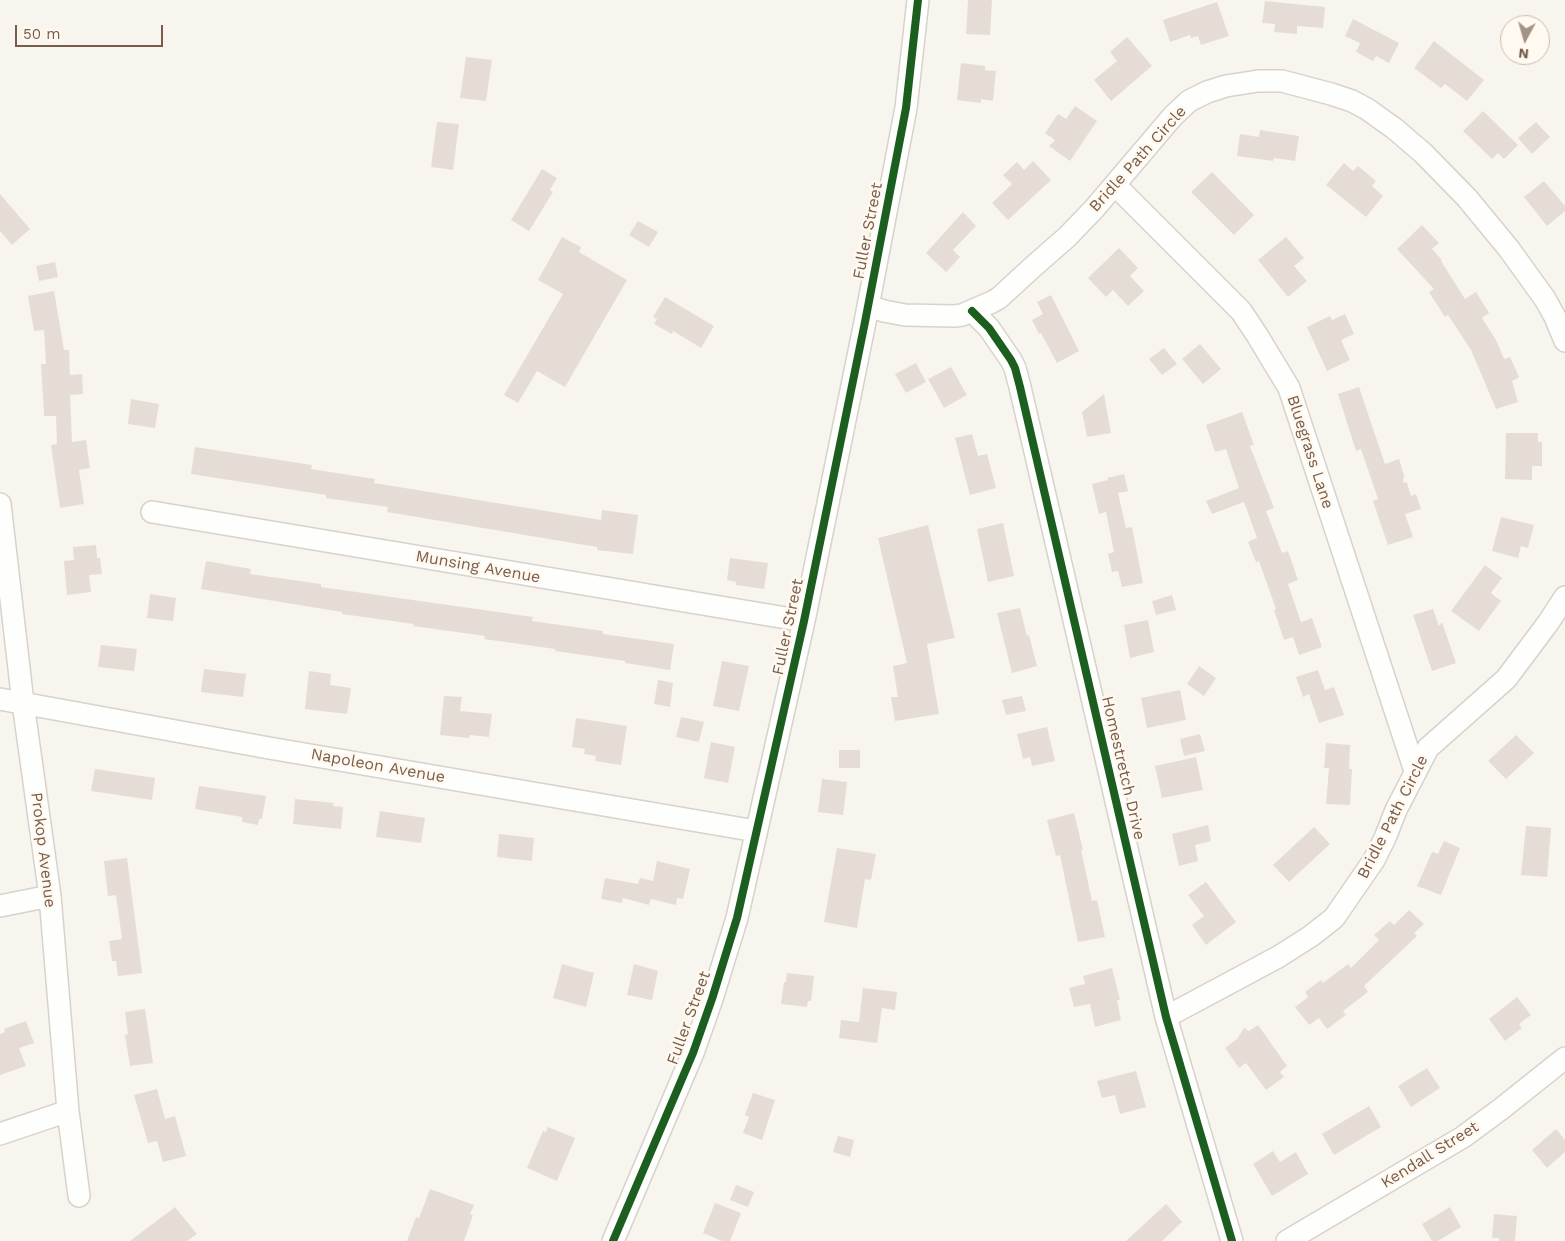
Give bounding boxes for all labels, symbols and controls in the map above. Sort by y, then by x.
scale bar [18,15,165,47]
north arrow [1500,15,1550,65]
text: 50 m [23,25,60,43]
text: N [1518,45,1530,62]
street label: Bridle Path Circle [1085,102,1191,216]
street label: Fuller Street [849,181,887,281]
street label: Bluegrass Lane [1283,393,1337,511]
street label: Munsing Avenue [414,547,542,587]
street label: Fuller Street [768,577,808,677]
street label: Homestretch Drive [1097,694,1149,842]
street label: Napoleon Avenue [309,745,447,787]
street label: Bridle Path Circle [1354,752,1432,882]
street label: Prokop Avenue [26,791,60,909]
street label: Fuller Street [663,969,715,1067]
street label: Kendall Street [1378,1117,1482,1193]

